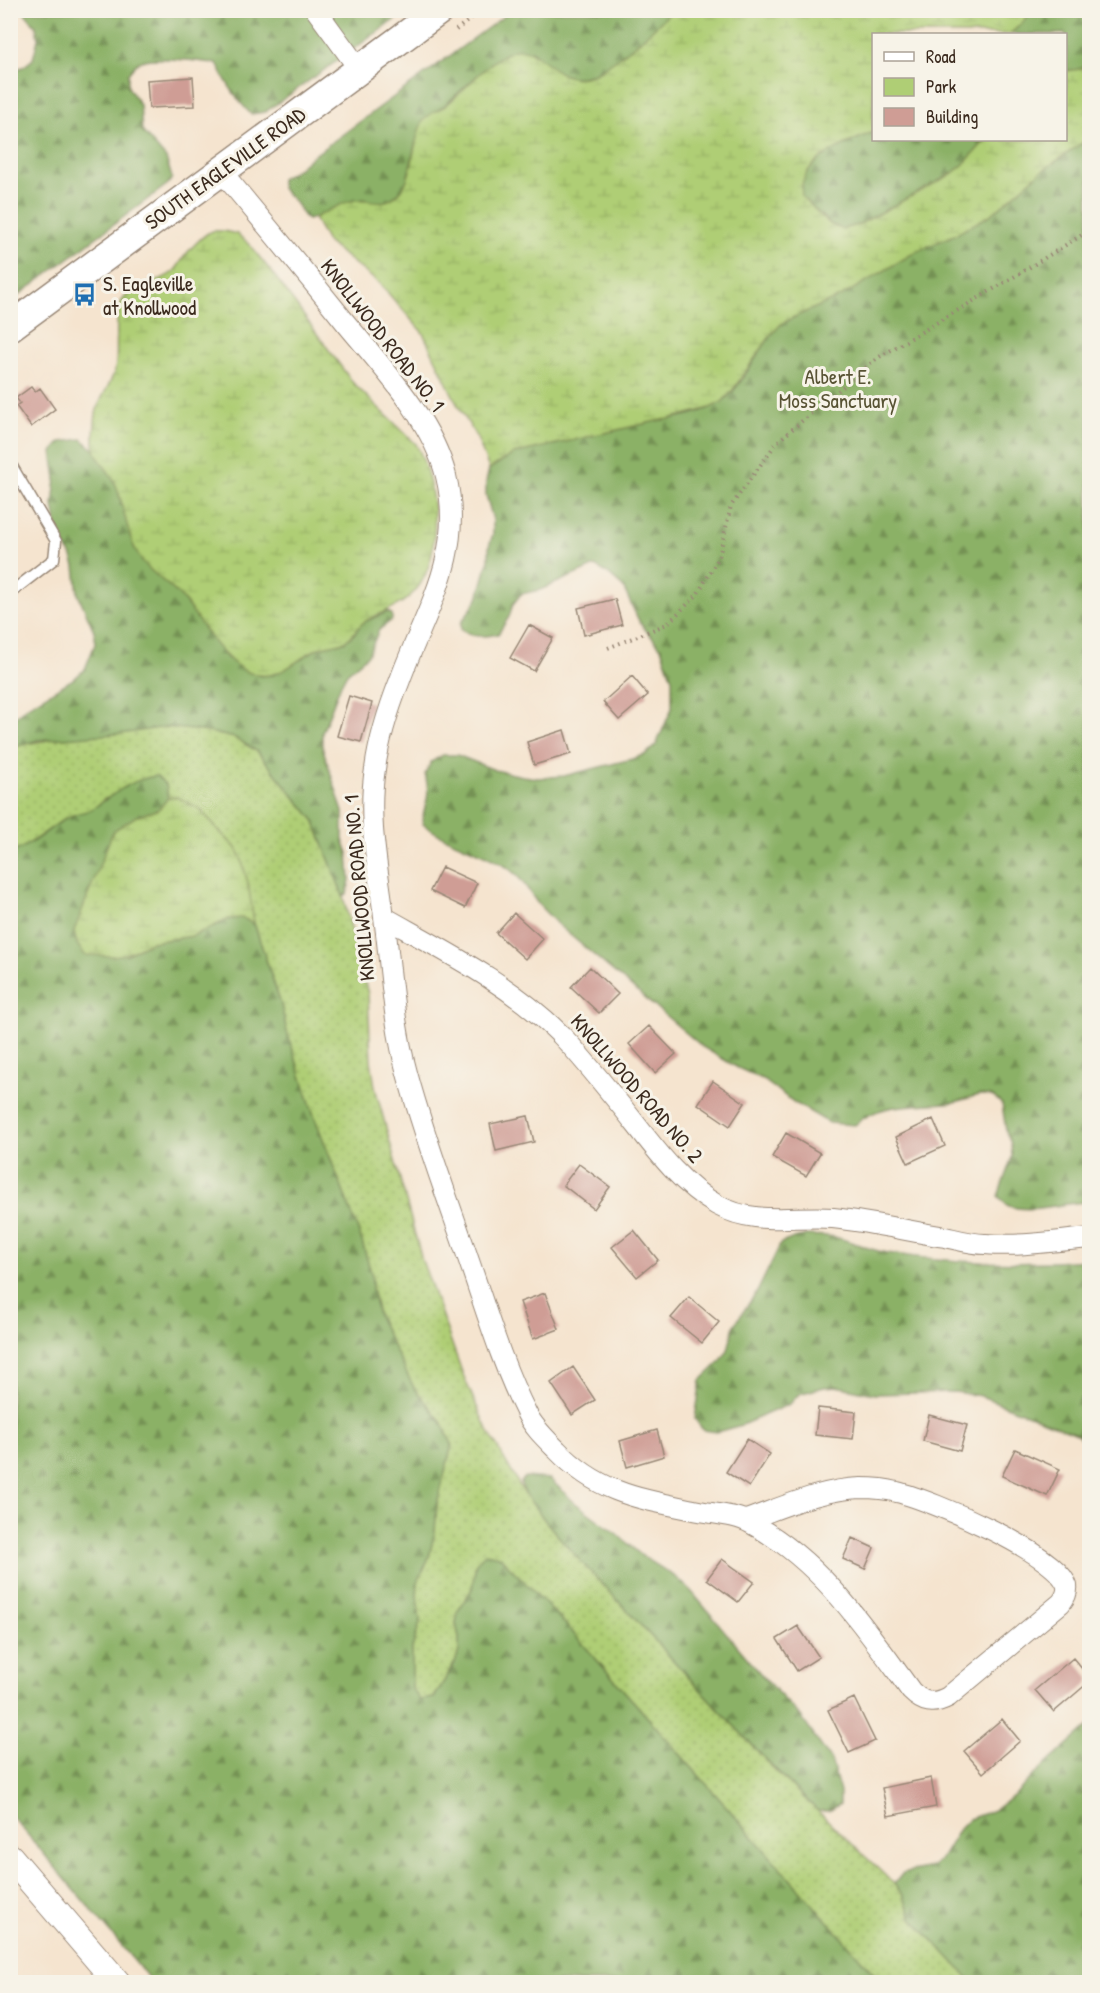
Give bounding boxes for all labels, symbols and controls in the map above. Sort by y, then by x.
legend [872,33,1067,141]
text: Road [926,44,956,69]
text: Park [926,74,957,99]
street label: SOUTH EAGLEVILLE ROAD [139,100,311,236]
text: Building [926,104,978,129]
street label: KNOLLWOOD ROAD NO. 1 [314,253,452,417]
place label: S. Eagleville at Knollwood [103,269,196,322]
bus stop icon: S. Eagleville at Knollwood [72,282,98,308]
park label: Albert E. Moss Sanctuary [779,362,897,415]
street label: KNOLLWOOD ROAD NO. 1 [336,794,382,982]
street label: KNOLLWOOD ROAD NO. 2 [564,1007,710,1169]

